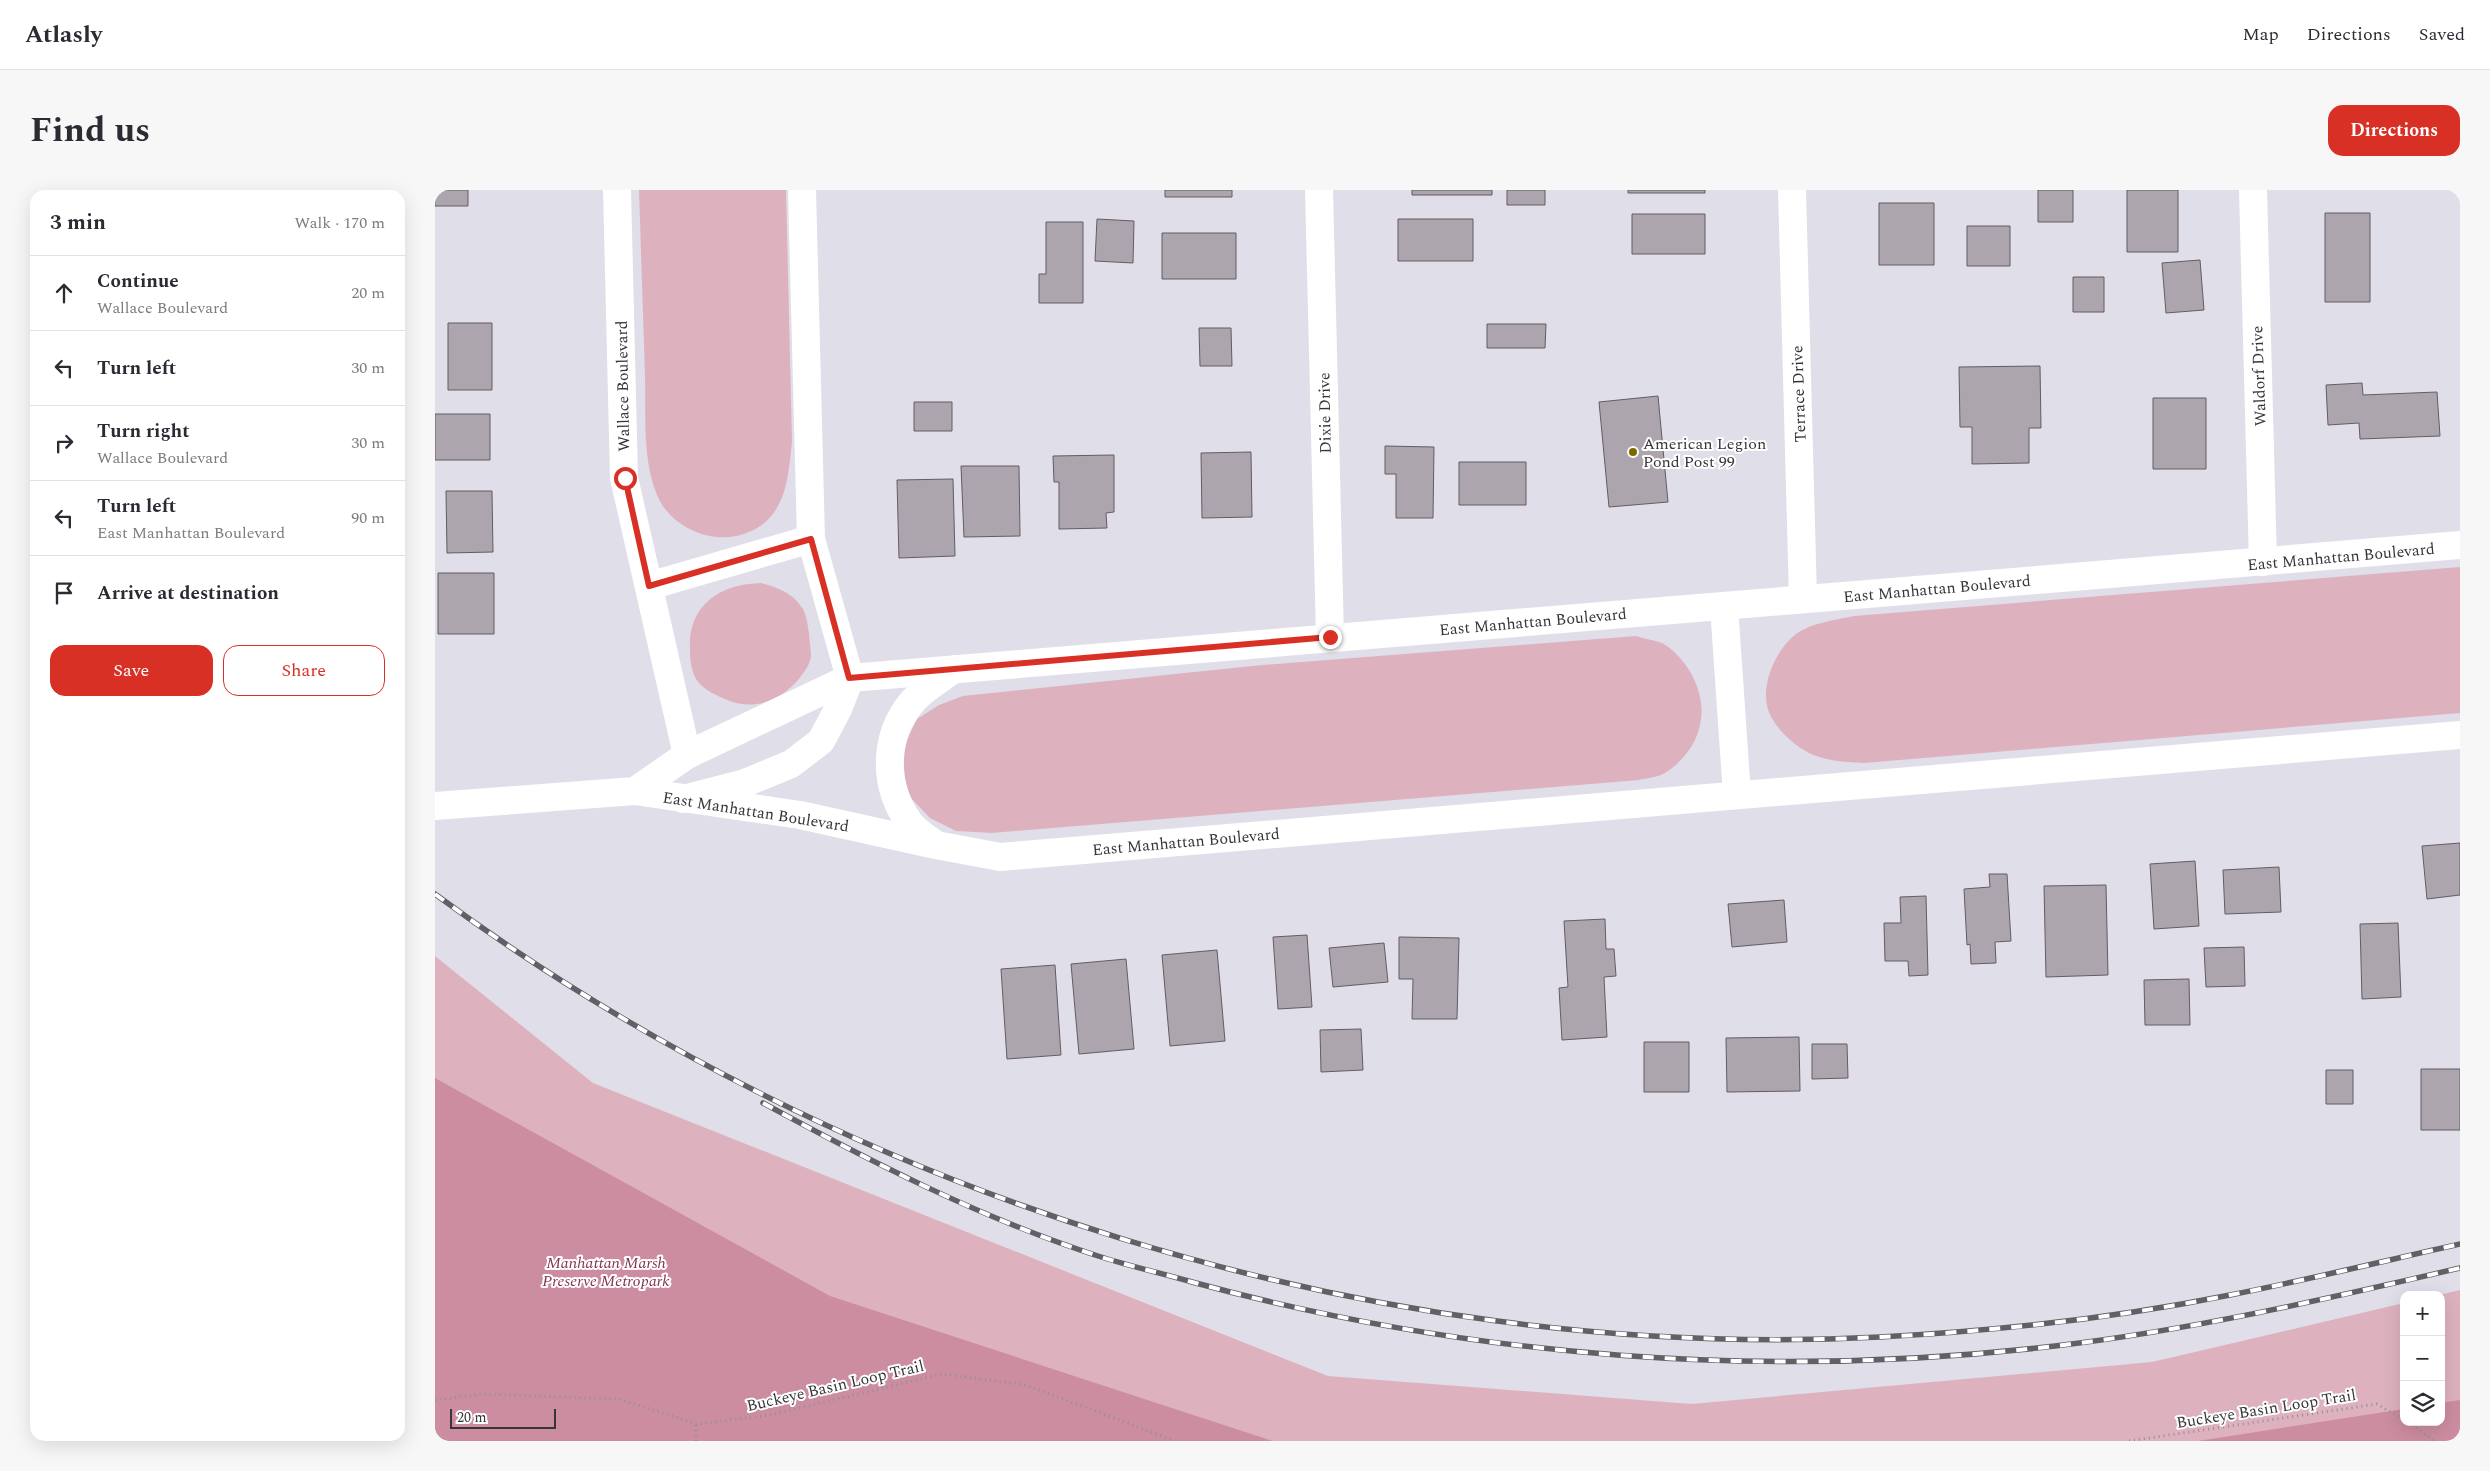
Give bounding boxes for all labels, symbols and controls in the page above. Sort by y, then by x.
text: Atlasly [25,17,102,53]
text: Map [2243,21,2279,48]
text: Directions [2307,21,2391,48]
text: Saved [2419,21,2465,48]
text: Find us [30,104,150,157]
button: Directions [2328,105,2460,156]
text: 3 min [50,207,106,239]
text: Walk · 170 m [294,211,385,235]
text: Continue [97,267,179,296]
icon: ahead [50,279,78,307]
text: 20 m [351,281,385,305]
text: Wallace Boulevard [97,296,228,320]
street label: Wallace Boulevard [610,320,636,452]
street label: Waldorf Drive [2245,325,2273,427]
street label: Terrace Drive [1785,345,1813,443]
icon: left [50,354,78,382]
text: Turn left [97,354,176,383]
text: 30 m [351,356,385,380]
street label: Dixie Drive [1312,372,1338,454]
text: Turn right [97,417,190,446]
icon: right [50,429,78,457]
text: 30 m [351,431,385,455]
place label: American Legion Pond Post 99 [1643,432,1766,474]
text: Wallace Boulevard [97,446,228,470]
marker: American Legion Pond Post 99 [1627,446,1639,458]
route start [614,467,637,490]
text: Turn left [97,492,176,521]
icon: left [50,504,78,532]
text: 90 m [351,506,385,530]
text: East Manhattan Boulevard [97,521,285,545]
street label: East Manhattan Boulevard [2246,537,2436,577]
street label: East Manhattan Boulevard [1842,569,2032,609]
icon: arrive [50,579,78,607]
text: Arrive at destination [97,579,279,608]
street label: East Manhattan Boulevard [1438,602,1628,642]
route end [1319,626,1342,649]
button: Save [50,645,213,696]
button: Share [223,645,385,696]
street label: East Manhattan Boulevard [661,785,851,839]
street label: East Manhattan Boulevard [1091,822,1281,862]
park label: Manhattan Marsh Preserve Metropark [542,1251,670,1293]
map controls [2400,1291,2445,1426]
button: + [2400,1291,2445,1336]
button: − [2400,1336,2445,1381]
street label: Buckeye Basin Loop Trail [744,1354,926,1418]
button: layers [2400,1381,2445,1426]
street label: Buckeye Basin Loop Trail [2175,1383,2358,1435]
scale bar [450,1406,556,1429]
text: 20 m [457,1407,487,1428]

